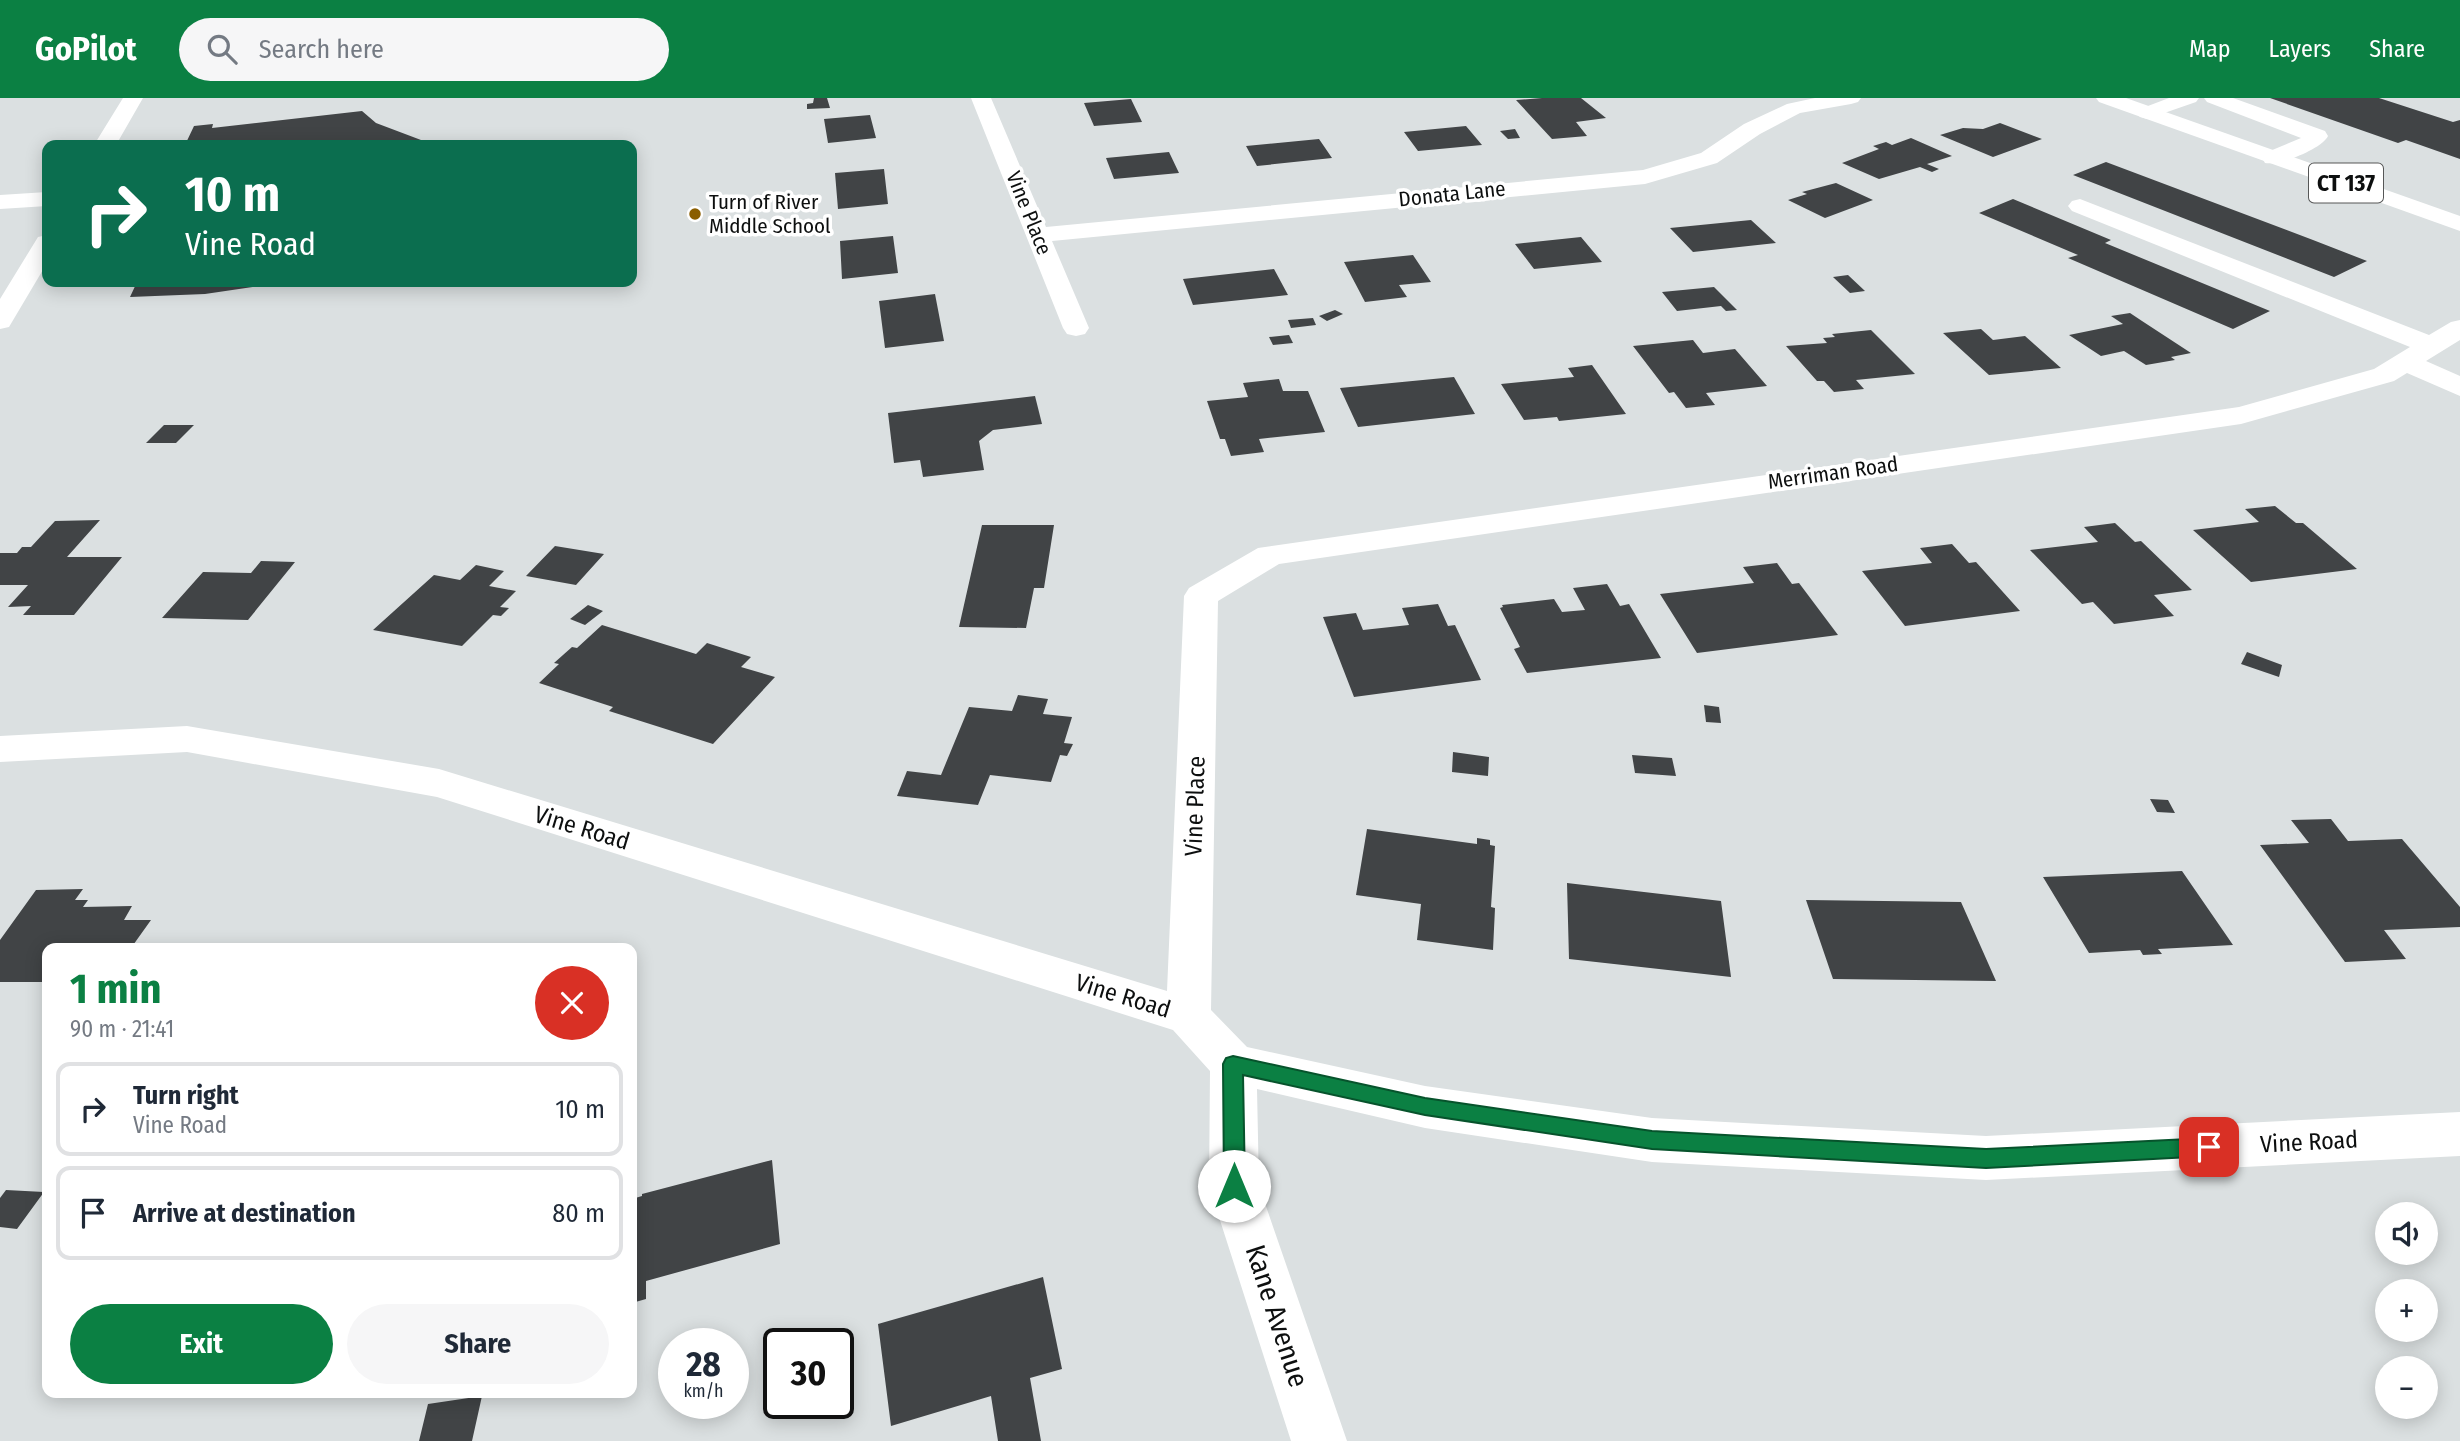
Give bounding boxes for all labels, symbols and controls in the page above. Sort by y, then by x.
search box [179,18,669,81]
text: GoPilot [35,29,137,69]
icon: search [203,30,241,68]
text: Search here [259,34,384,65]
text: Map [2189,35,2231,63]
text: Layers [2269,35,2331,63]
text: Share [2369,35,2425,63]
road number: CT 137 [2309,164,2383,202]
text: 10 m [185,165,280,224]
street label: Vine Place [1000,167,1058,259]
icon: right [70,168,161,259]
street label: Donata Lane [1397,175,1507,213]
place label: Turn of River Middle School [709,189,831,239]
marker: Turn of River Middle School [687,206,703,222]
text: Vine Road [185,225,316,263]
street label: Merriman Road [1766,451,1900,495]
street label: Vine Place [1179,755,1211,857]
street label: Vine Road [531,800,633,856]
text: 1 min [70,964,161,1014]
button: close [535,966,609,1040]
street label: Vine Road [1072,968,1174,1024]
text: 90 m · 21:41 [70,1015,174,1043]
text: Turn right [133,1080,239,1111]
icon: right [74,1090,112,1128]
text: 10 m [555,1094,605,1125]
text: Vine Road [133,1111,227,1139]
pin [2179,1117,2239,1177]
street label: Vine Road [2259,1125,2359,1159]
icon: arrive [2190,1128,2228,1166]
position arrow [1197,1149,1271,1223]
icon: arrive [74,1194,112,1232]
text: Arrive at destination [133,1198,356,1229]
text: 80 m [552,1198,605,1229]
map controls [2375,1202,2438,1419]
button: sound [2375,1202,2438,1265]
street label: Kane Avenue [1238,1241,1316,1391]
button: + [2375,1279,2438,1342]
button: Exit [70,1304,333,1384]
button: Share [347,1304,609,1384]
speed limit sign: 30 [763,1328,854,1419]
text: 28 [686,1343,721,1385]
button: − [2375,1356,2438,1419]
text: km/h [683,1380,724,1402]

